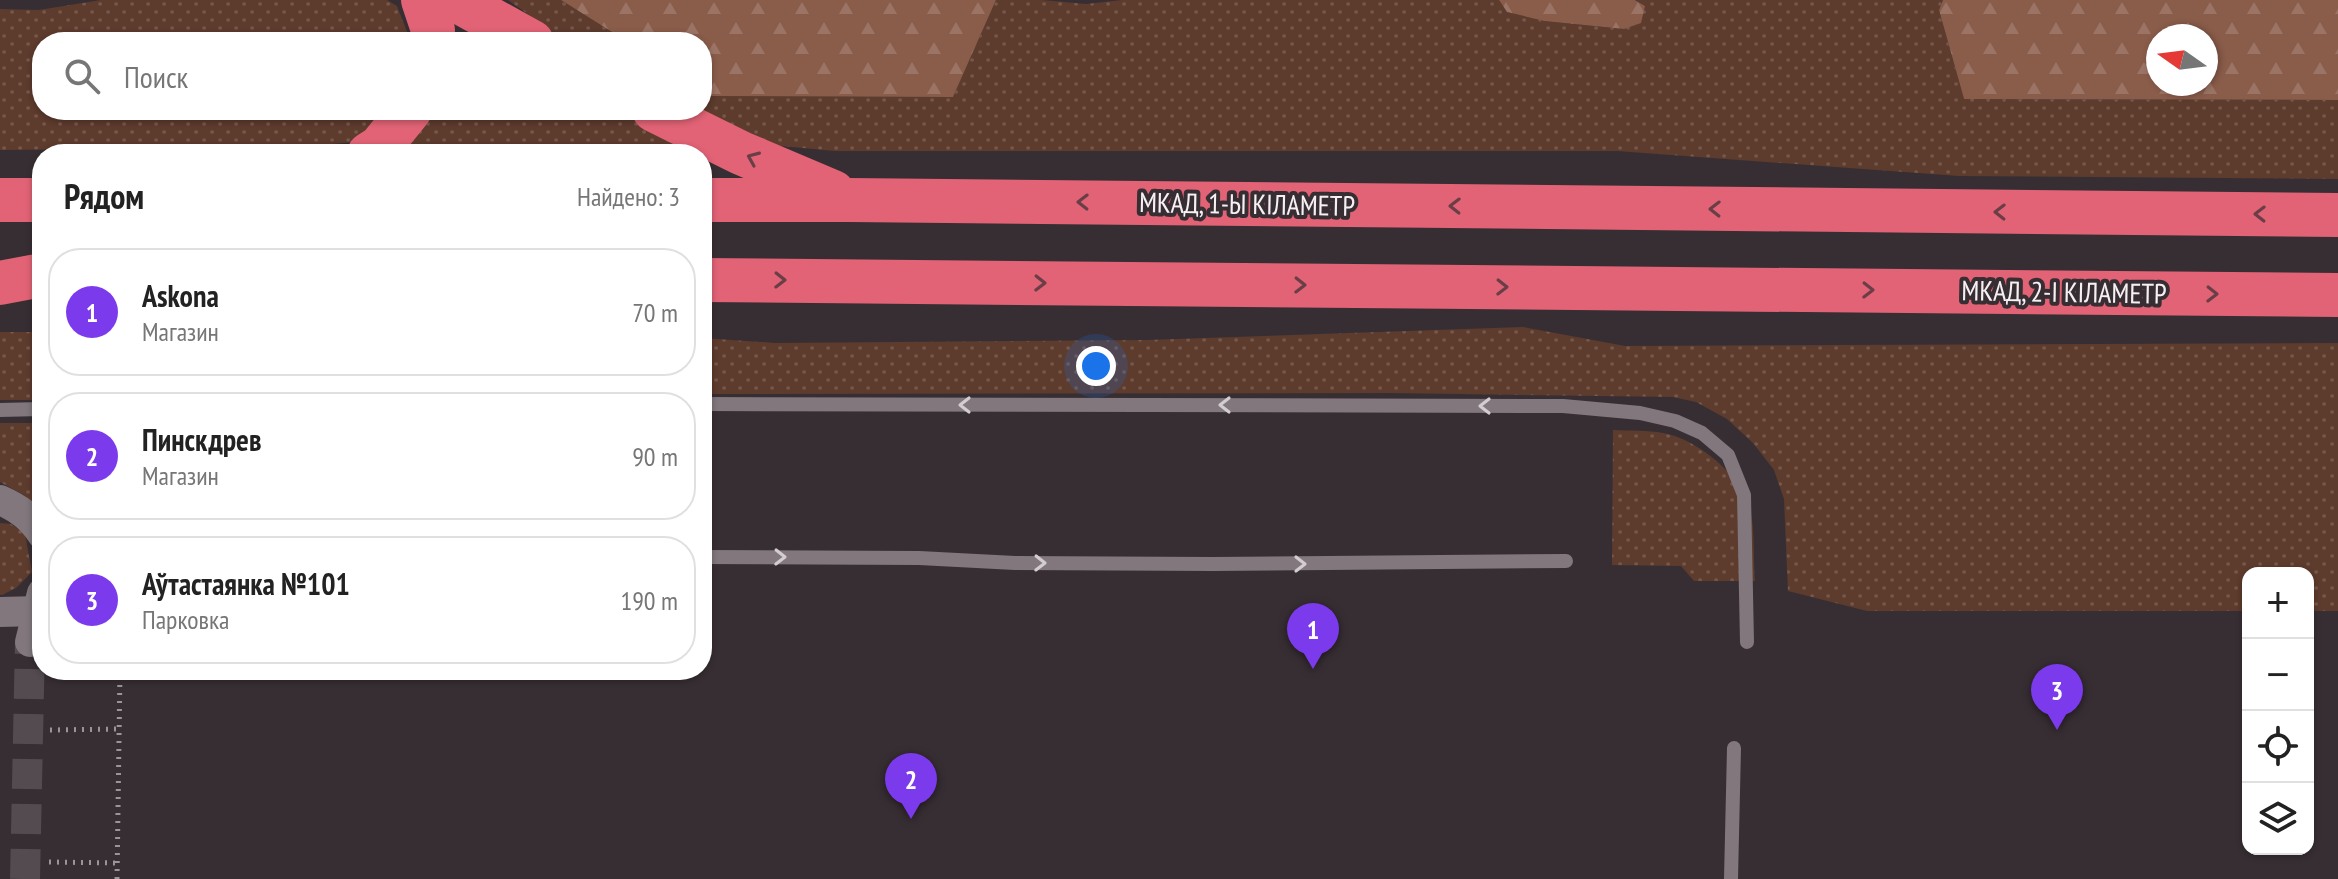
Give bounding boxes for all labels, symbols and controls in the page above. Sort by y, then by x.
north arrow [2146,24,2218,96]
search box [32,32,712,120]
icon: search [60,54,104,98]
text: Поиск [124,57,188,96]
one-way arrow [747,151,761,167]
text: Рядом [64,174,144,218]
text: Найдено: 3 [577,180,680,213]
street label: МКАД, 1-Ы КІЛАМЕТР [1139,183,1355,224]
one-way arrow [1076,193,1089,211]
one-way arrow [1448,197,1461,215]
one-way arrow [1708,200,1721,218]
one-way arrow [1993,203,2006,220]
one-way arrow [2253,205,2266,223]
one-way arrow [774,271,787,289]
street label: МКАД, 2-І КІЛАМЕТР [1961,271,2167,312]
one-way arrow [1034,274,1047,291]
text: Askona [142,276,219,315]
one-way arrow [1294,276,1307,294]
one-way arrow [1496,278,1509,296]
one-way arrow [1862,282,1875,299]
one-way arrow [2206,285,2219,303]
text: 1 [86,296,98,329]
text: 70 m [632,296,678,329]
text: Магазин [142,315,219,348]
your location [1076,346,1116,386]
one-way arrow [958,396,971,414]
one-way arrow [1218,396,1231,414]
one-way arrow [1478,397,1491,415]
text: Пинскдрев [142,420,261,459]
text: 2 [86,440,98,473]
text: 90 m [632,440,678,473]
text: Магазин [142,459,219,492]
one-way arrow [774,548,787,566]
one-way arrow [1034,554,1047,572]
one-way arrow [1294,555,1307,573]
text: Аўтастаянка №101 [142,564,350,603]
map controls [2242,567,2314,855]
button: + [2242,567,2314,639]
text: 3 [86,584,98,617]
text: 190 m [620,584,678,617]
text: Парковка [142,603,229,636]
pin: 1 [1287,603,1339,669]
button: − [2242,639,2314,711]
pin: 3 [2031,664,2083,730]
button: locate [2242,711,2314,783]
pin: 2 [885,753,937,819]
button: layers [2242,783,2314,855]

